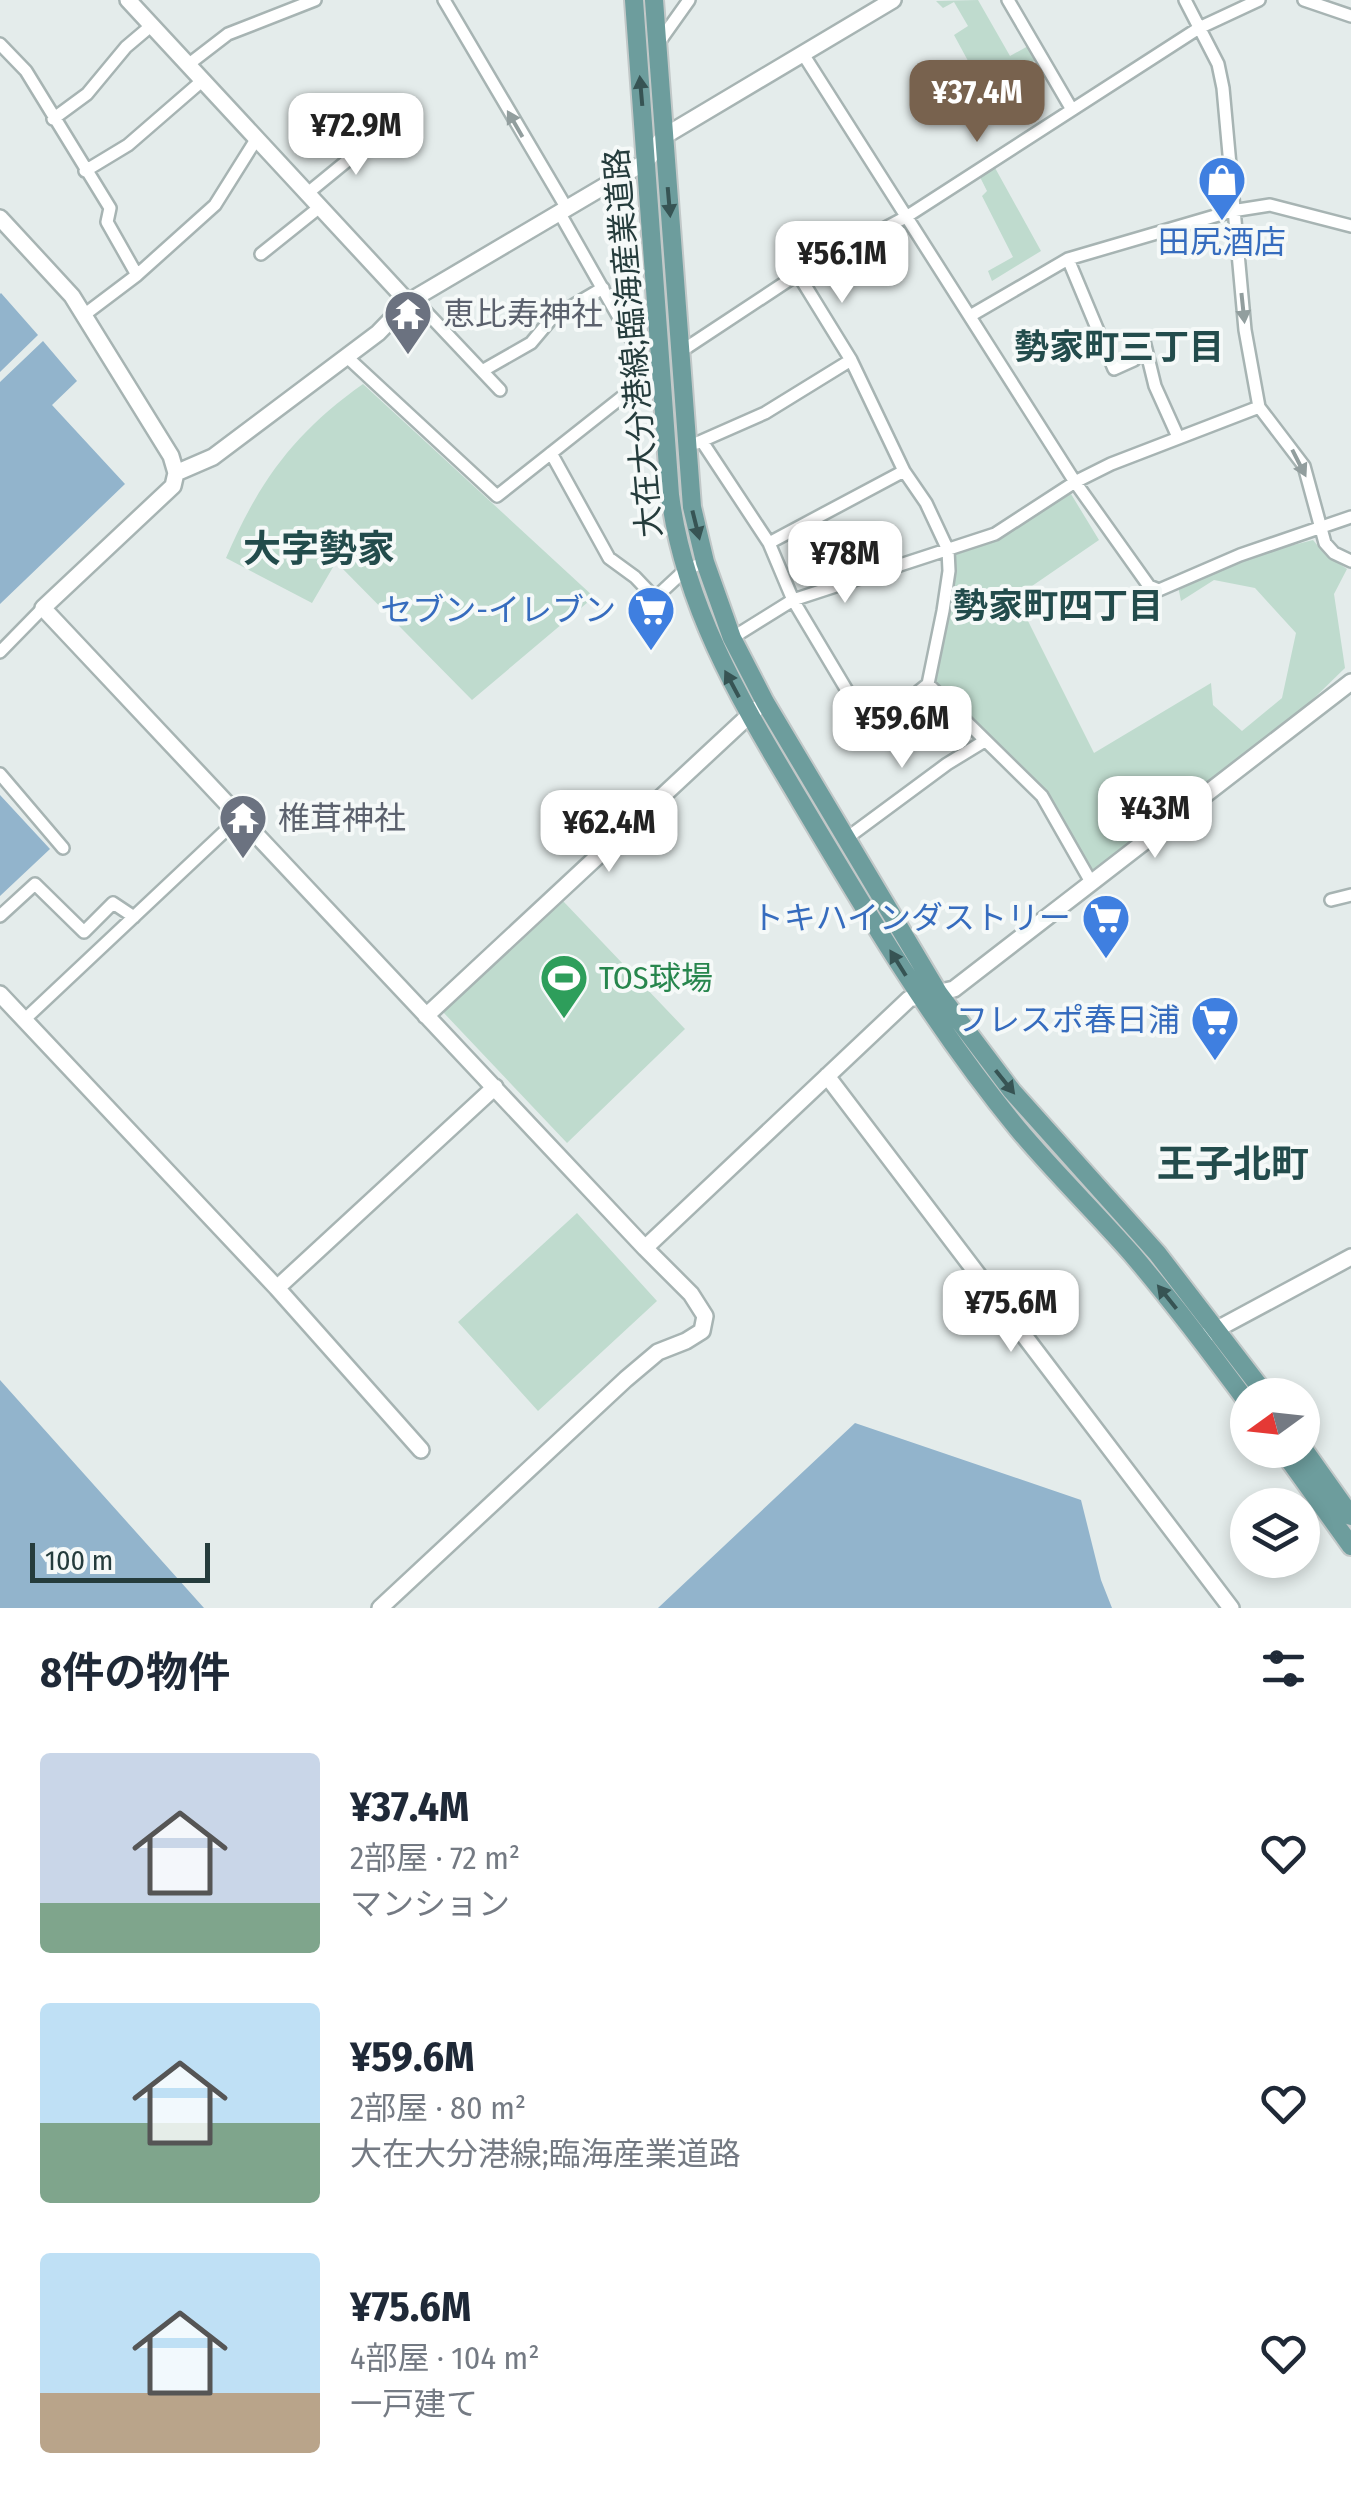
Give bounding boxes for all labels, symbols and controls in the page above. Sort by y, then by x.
pin: ¥37.4M [896,60,1058,145]
text: ¥37.4M [932,73,1022,111]
one-way arrow [633,74,649,106]
pin: ¥72.9M [275,93,437,178]
text: ¥72.9M [310,106,402,144]
one-way arrow [507,110,524,138]
street label: 大在大分港線;臨海産業道路 [597,147,669,539]
shop icon: 田尻酒店 [1196,154,1248,222]
one-way arrow [661,186,677,218]
pin: ¥56.1M [761,221,923,306]
place label: 田尻酒店 [1158,223,1286,261]
text: ¥56.1M [797,234,887,272]
temple icon: 恵比寿神社 [382,288,434,356]
one-way arrow [1235,292,1251,324]
place label: 恵比寿神社 [443,295,603,333]
district label: 勢家町三丁目 [1014,326,1224,368]
one-way arrow [1290,448,1307,477]
one-way arrow [689,510,704,541]
pin: ¥78M [786,521,904,606]
district label: 大字勢家 [243,526,395,572]
text: ¥78M [810,534,880,572]
supermarket icon: セブン-イレブン [625,584,677,652]
district label: 勢家町四丁目 [953,585,1163,627]
place label: セブン-イレブン [380,591,616,629]
one-way arrow [724,669,741,698]
pin: ¥59.6M [821,686,983,771]
text: ¥59.6M [855,699,949,737]
pin: ¥43M [1096,776,1214,861]
text: ¥43M [1120,789,1190,827]
pin: ¥62.4M [528,790,690,875]
temple icon: 椎茸神社 [217,792,269,860]
place label: 椎茸神社 [278,799,406,837]
text: ¥62.4M [563,803,655,841]
supermarket icon: トキハインダストリー [1080,892,1132,960]
place label: トキハインダストリー [752,899,1071,937]
one-way arrow [889,950,907,977]
sports icon: TOS球場 [538,952,590,1020]
place label: TOS球場 [599,959,713,997]
supermarket icon: フレスポ春日浦 [1189,994,1241,1062]
place label: フレスポ春日浦 [956,1001,1180,1039]
one-way arrow [994,1069,1015,1094]
district label: 王子北町 [1157,1141,1309,1187]
pin: ¥75.6M [930,1270,1092,1355]
text: ¥75.6M [965,1283,1057,1321]
one-way arrow [1157,1285,1179,1310]
north arrow [1230,1378,1320,1468]
map controls [1230,1378,1320,1578]
button: layers [1230,1488,1320,1578]
scale bar [30,1538,210,1582]
text: 100 m [45,1544,113,1577]
icon: filters [1256,1641,1311,1696]
text: 8件の物件 [40,1648,230,1698]
text: ¥37.4M [350,1782,469,1832]
icon: home [120,1793,240,1913]
icon: heart [1256,1826,1311,1881]
text: 2部屋 · 72 m² [350,1839,520,1877]
text: マンション [350,1885,510,1923]
text: ¥59.6M [350,2032,474,2082]
icon: home [120,2043,240,2163]
icon: heart [1256,2076,1311,2131]
text: 2部屋 · 80 m² [350,2089,526,2127]
text: 大在大分港線;臨海産業道路 [350,2135,741,2173]
text: ¥75.6M [350,2282,471,2332]
icon: home [120,2293,240,2413]
icon: heart [1256,2326,1311,2381]
text: 4部屋 · 104 m² [350,2339,540,2377]
text: 一戸建て [350,2385,478,2423]

